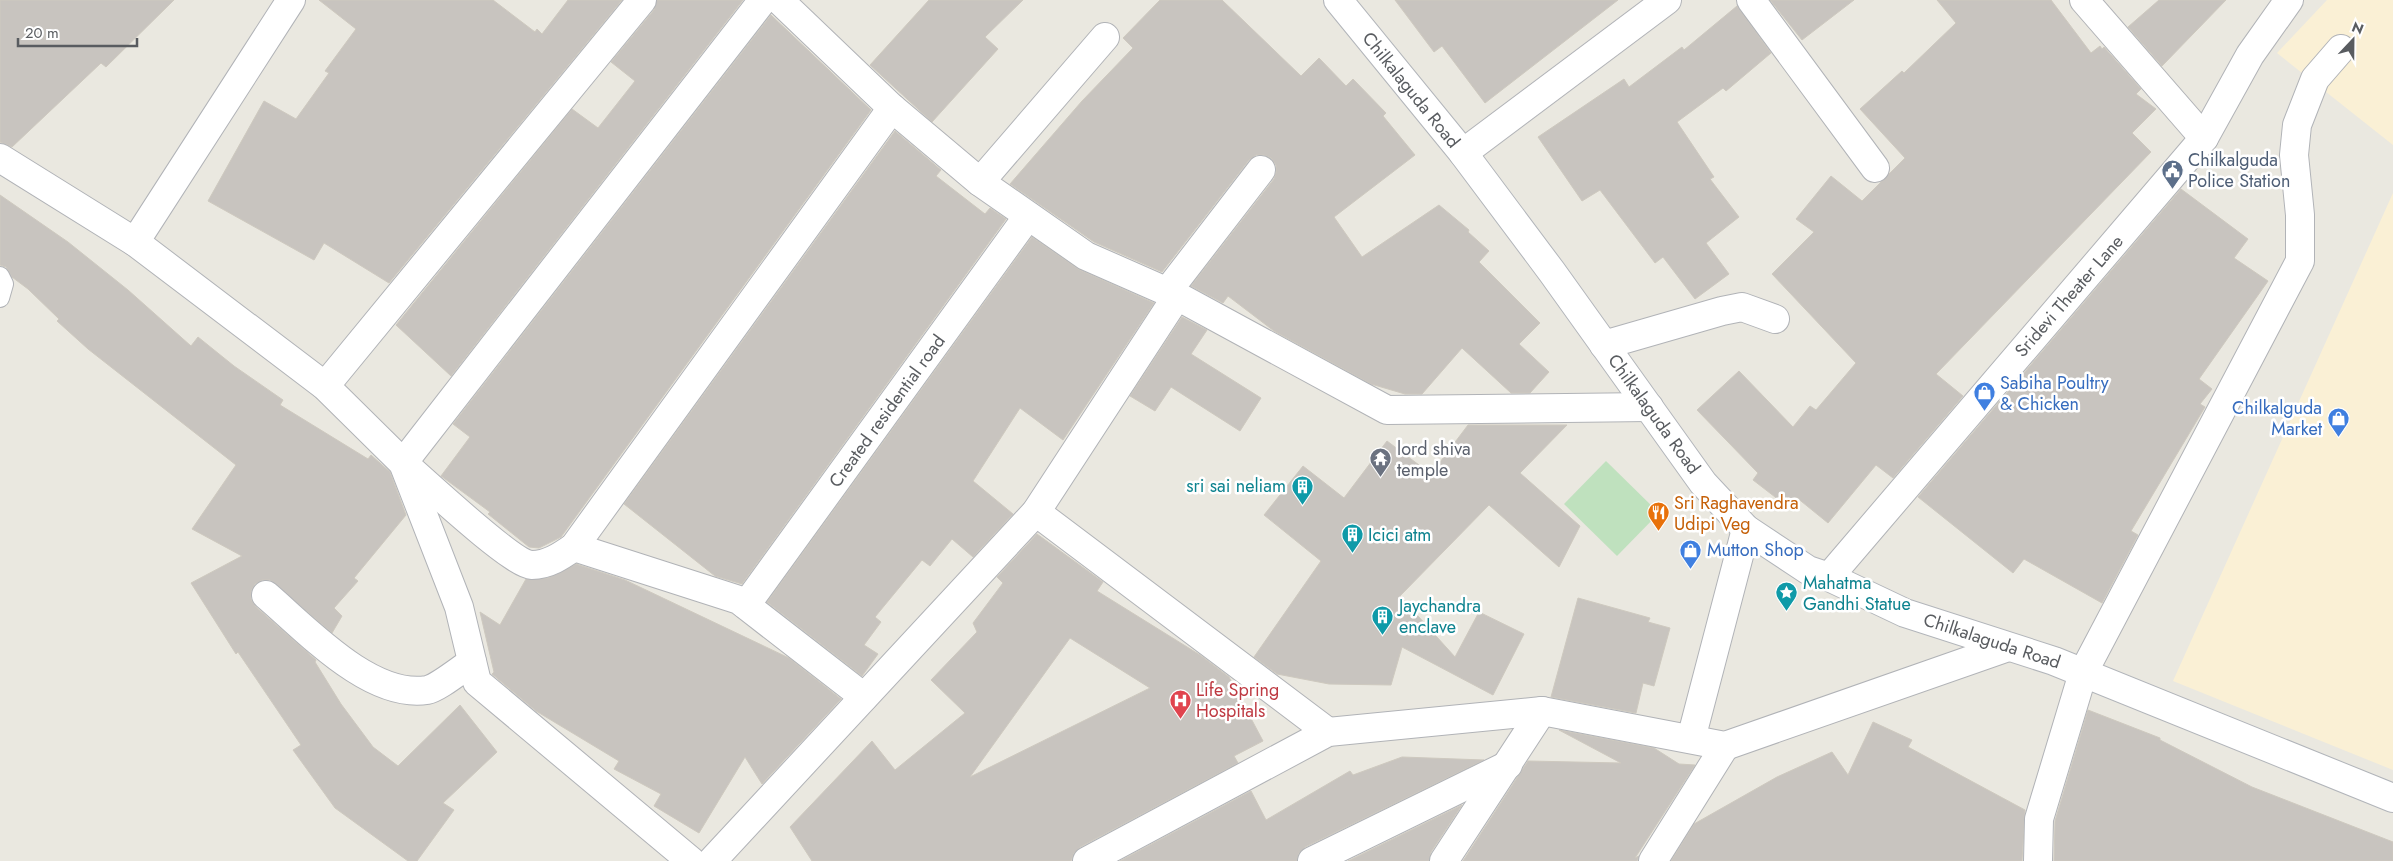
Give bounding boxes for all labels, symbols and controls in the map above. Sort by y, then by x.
scale bar [18,15,136,47]
north arrow [2328,15,2378,65]
text: N [2349,17,2367,39]
text: 20 m [25,22,59,44]
street label: Chilkalaguda Road [1356,26,1466,154]
place label: Chilkalguda Police Station [2188,147,2290,194]
public building icon: Chilkalguda Police Station [2160,158,2184,189]
street label: Sridevi Theater Lane [2009,229,2129,363]
street label: Created residential road [823,329,951,493]
street label: Chilkalaguda Road [1602,349,1706,479]
place label: Sabiha Poultry & Chicken [2000,370,2109,417]
shop icon: Sabiha Poultry & Chicken [1972,381,1996,412]
place label: Chilkalguda Market [2232,395,2323,442]
shop icon: Chilkalguda Market [2326,406,2350,437]
place label: lord shiva temple [1397,436,1471,483]
temple icon: lord shiva temple [1369,447,1393,478]
place label: sri sai neliam [1186,473,1286,499]
building icon: sri sai neliam [1290,474,1314,505]
place label: Sri Raghavendra Udipi Veg [1674,490,1799,537]
restaurant icon: Sri Raghavendra Udipi Veg [1646,501,1670,532]
place label: Icici atm [1368,522,1431,548]
building icon: Icici atm [1340,523,1364,554]
place label: Mutton Shop [1707,537,1804,563]
shop icon: Mutton Shop [1679,538,1703,569]
place label: Mahatma Gandhi Statue [1803,570,1911,617]
place icon: Mahatma Gandhi Statue [1775,581,1799,612]
place label: Jaychandra enclave [1397,593,1481,640]
building icon: Jaychandra enclave [1371,604,1395,635]
street label: Chilkalaguda Road [1920,607,2064,675]
place label: Life Spring Hospitals [1196,677,1279,724]
hospital icon: Life Spring Hospitals [1168,688,1192,719]

